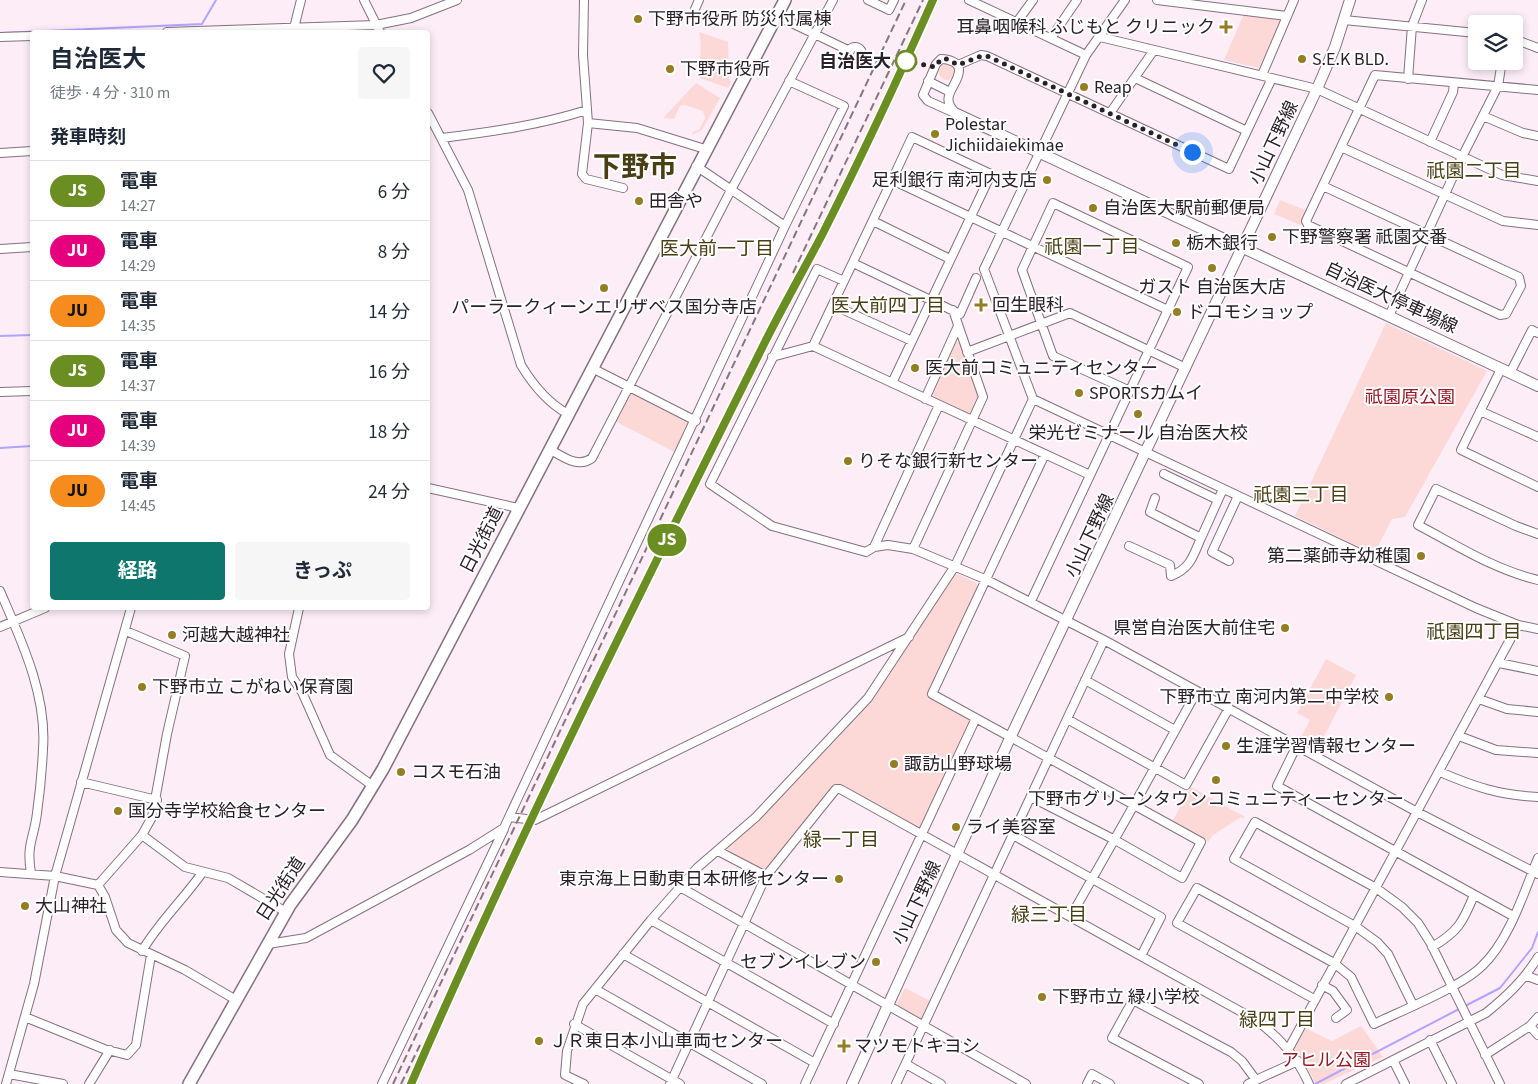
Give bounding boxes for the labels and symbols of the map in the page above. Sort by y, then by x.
place label: 下野市役所 防災付属棟 [648,7,832,32]
marker: 下野市役所 防災付属棟 [632,13,644,25]
place label: 耳鼻咽喉科 ふじもと クリニック [956,15,1215,40]
marker: 耳鼻咽喉科 ふじもと クリニック [1219,20,1233,34]
place label: S.E.K BLD. [1312,47,1389,72]
place label: 自治医大 [819,49,891,74]
marker: 自治医大 [895,50,917,72]
marker: S.E.K BLD. [1296,53,1308,65]
place label: 下野市役所 [680,57,770,82]
marker: 下野市役所 [664,63,676,75]
place label: Reap [1094,75,1132,100]
marker: Reap [1078,81,1090,93]
street label: 小山下野線 [1244,97,1304,189]
place label: Polestar Jichiidaiekimae [945,112,1064,158]
marker: Polestar Jichiidaiekimae [929,128,941,140]
your location [1180,140,1205,165]
district label: 下野市 [593,147,677,187]
district label: 祇園二丁目 [1426,158,1522,185]
place label: 足利銀行 南河内支店 [871,168,1037,193]
marker: 足利銀行 南河内支店 [1041,174,1053,186]
place label: 田舎や [649,189,703,214]
marker: 田舎や [633,195,645,207]
place label: 自治医大駅前郵便局 [1103,196,1265,221]
marker: 自治医大駅前郵便局 [1087,202,1099,214]
place label: 下野警察署 祇園交番 [1282,225,1448,250]
place label: 栃木銀行 [1186,231,1258,256]
marker: 下野警察署 祇園交番 [1266,231,1278,243]
district label: 祇園一丁目 [1044,234,1140,261]
district label: 医大前一丁目 [660,236,774,263]
marker: 栃木銀行 [1170,237,1182,249]
street label: 自治医大停車場線 [1320,256,1462,340]
marker: ガスト 自治医大店 [1206,262,1218,274]
place label: ガスト 自治医大店 [1138,275,1286,300]
marker: パーラークィーンエリザベス国分寺店 [598,282,610,294]
district label: 医大前四丁目 [831,293,945,320]
place label: 回生眼科 [992,293,1064,318]
place label: パーラークィーンエリザベス国分寺店 [451,295,757,320]
marker: 回生眼科 [974,298,988,312]
place label: ドコモショップ [1187,300,1313,325]
marker: ドコモショップ [1171,306,1183,318]
place label: 医大前コミュニティセンター [925,356,1158,381]
marker: 医大前コミュニティセンター [909,362,921,374]
place label: SPORTSカムイ [1089,381,1203,406]
park label: 祇園原公園 [1365,385,1455,410]
marker: SPORTSカムイ [1073,387,1085,399]
marker: 栄光ゼミナール 自治医大校 [1132,408,1144,420]
place label: 栄光ゼミナール 自治医大校 [1028,421,1248,446]
place label: りそな銀行新センター [858,449,1038,474]
marker: りそな銀行新センター [842,455,854,467]
district label: 祇園三丁目 [1253,482,1349,509]
street label: 小山下野線 [1060,490,1120,582]
street label: 日光街道 [455,502,509,578]
line badge: JS [644,524,690,556]
place label: 第二薬師寺幼稚園 [1267,544,1411,569]
marker: 第二薬師寺幼稚園 [1415,550,1427,562]
place label: 県営自治医大前住宅 [1113,616,1275,641]
district label: 祇園四丁目 [1426,619,1522,646]
marker: 県営自治医大前住宅 [1279,622,1291,634]
place label: 河越大越神社 [182,623,290,648]
marker: 河越大越神社 [166,629,178,641]
place label: 下野市立 こがねい保育園 [152,675,354,700]
marker: 下野市立 こがねい保育園 [136,681,148,693]
place label: 下野市立 南河内第二中学校 [1159,685,1379,710]
marker: 下野市立 南河内第二中学校 [1383,691,1395,703]
place label: 生涯学習情報センター [1236,734,1416,759]
marker: 生涯学習情報センター [1220,740,1232,752]
place label: 諏訪山野球場 [904,752,1012,777]
marker: 諏訪山野球場 [888,758,900,770]
place label: コスモ石油 [411,760,501,785]
marker: コスモ石油 [395,766,407,778]
marker: 下野市グリーンタウンコミュニティーセンター [1210,774,1222,786]
place label: 下野市グリーンタウンコミュニティーセンター [1028,787,1404,812]
place label: 国分寺学校給食センター [128,799,326,824]
marker: 国分寺学校給食センター [112,805,124,817]
place label: ライ美容室 [966,815,1056,840]
marker: ライ美容室 [950,821,962,833]
district label: 緑一丁目 [803,827,879,854]
street label: 日光街道 [251,852,311,926]
street label: 小山下野線 [887,857,947,949]
place label: 東京海上日動東日本研修センター [559,867,829,892]
marker: 東京海上日動東日本研修センター [833,873,845,885]
place label: 大山神社 [35,894,107,919]
marker: 大山神社 [19,900,31,912]
district label: 緑三丁目 [1011,902,1087,929]
place label: セブンイレブン [740,950,866,975]
marker: セブンイレブン [870,956,882,968]
place label: 下野市立 緑小学校 [1052,985,1200,1010]
marker: 下野市立 緑小学校 [1036,991,1048,1003]
district label: 緑四丁目 [1239,1007,1315,1034]
place label: ＪＲ東日本小山車両センター [549,1029,783,1054]
place label: マツモトキヨシ [854,1034,980,1059]
marker: ＪＲ東日本小山車両センター [533,1035,545,1047]
marker: マツモトキヨシ [838,1040,850,1052]
park label: アヒル公園 [1281,1048,1371,1073]

